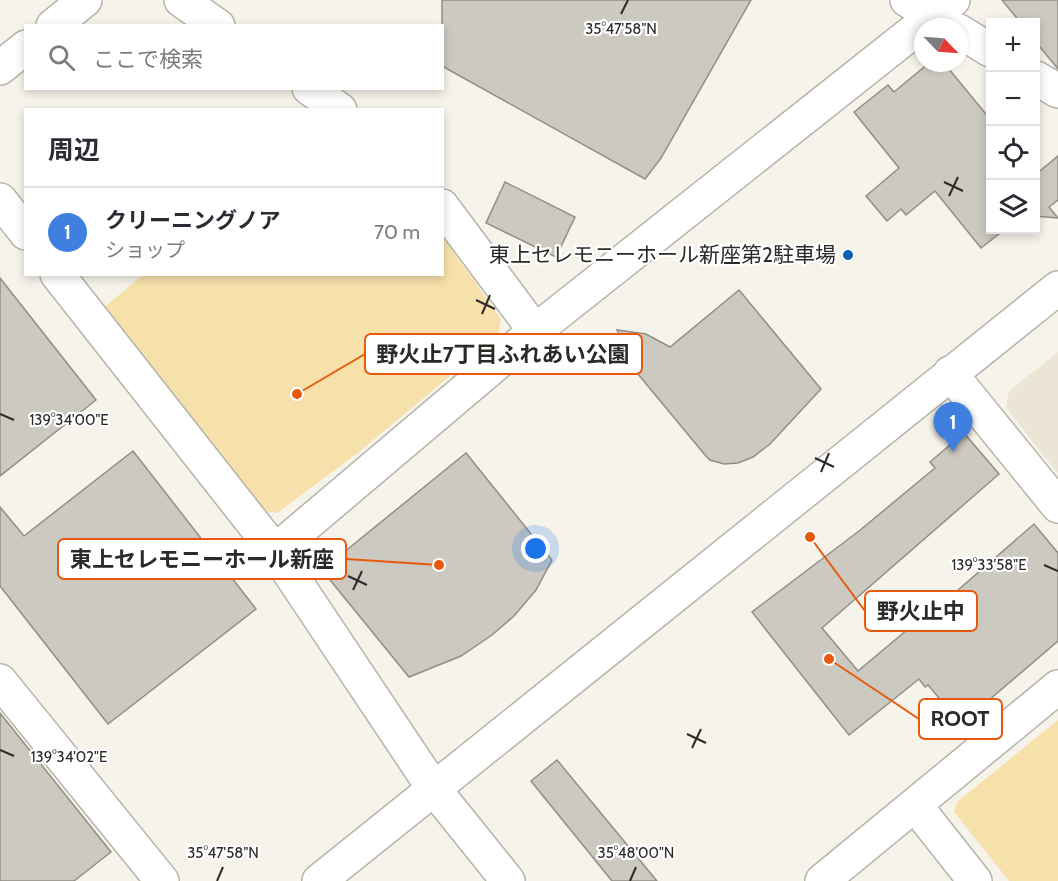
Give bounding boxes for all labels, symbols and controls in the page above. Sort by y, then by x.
north arrow [914,18,968,72]
map controls [986,18,1040,234]
button: + [986,18,1040,72]
text: 35°47'58"N [585,20,657,38]
search box [24,24,444,90]
icon: search [45,41,78,74]
text: ここで検索 [93,46,203,73]
button: − [986,72,1040,126]
button: locate [986,126,1040,180]
text: 周辺 [48,134,100,166]
button: layers [986,180,1040,234]
text: クリーニングノア [105,207,281,234]
text: 1 [64,220,71,244]
text: 70 m [374,220,420,244]
text: ショップ [105,238,185,262]
place label: 東上セレモニーホール新座第2駐車場 [489,242,836,267]
marker: 東上セレモニーホール新座第2駐車場 [841,248,855,262]
callout: 野火止7丁目ふれあい公園 [365,334,642,374]
text: 野火止7丁目ふれあい公園 [376,341,630,368]
pin: 1 [934,402,972,452]
text: 139°34'00"E [29,411,109,429]
your location [521,534,550,563]
callout: 東上セレモニーホール新座 [58,539,346,579]
text: 東上セレモニーホール新座 [70,546,334,573]
text: 139°33'58"E [951,556,1027,574]
callout: 野火止中 [865,591,977,631]
text: 野火止中 [877,598,965,625]
callout: ROOT [919,699,1002,739]
text: ROOT [930,705,990,732]
text: 139°34'02"E [31,748,107,766]
text: 35°47'58"N [187,844,259,862]
text: 35°48'00"N [598,844,674,862]

